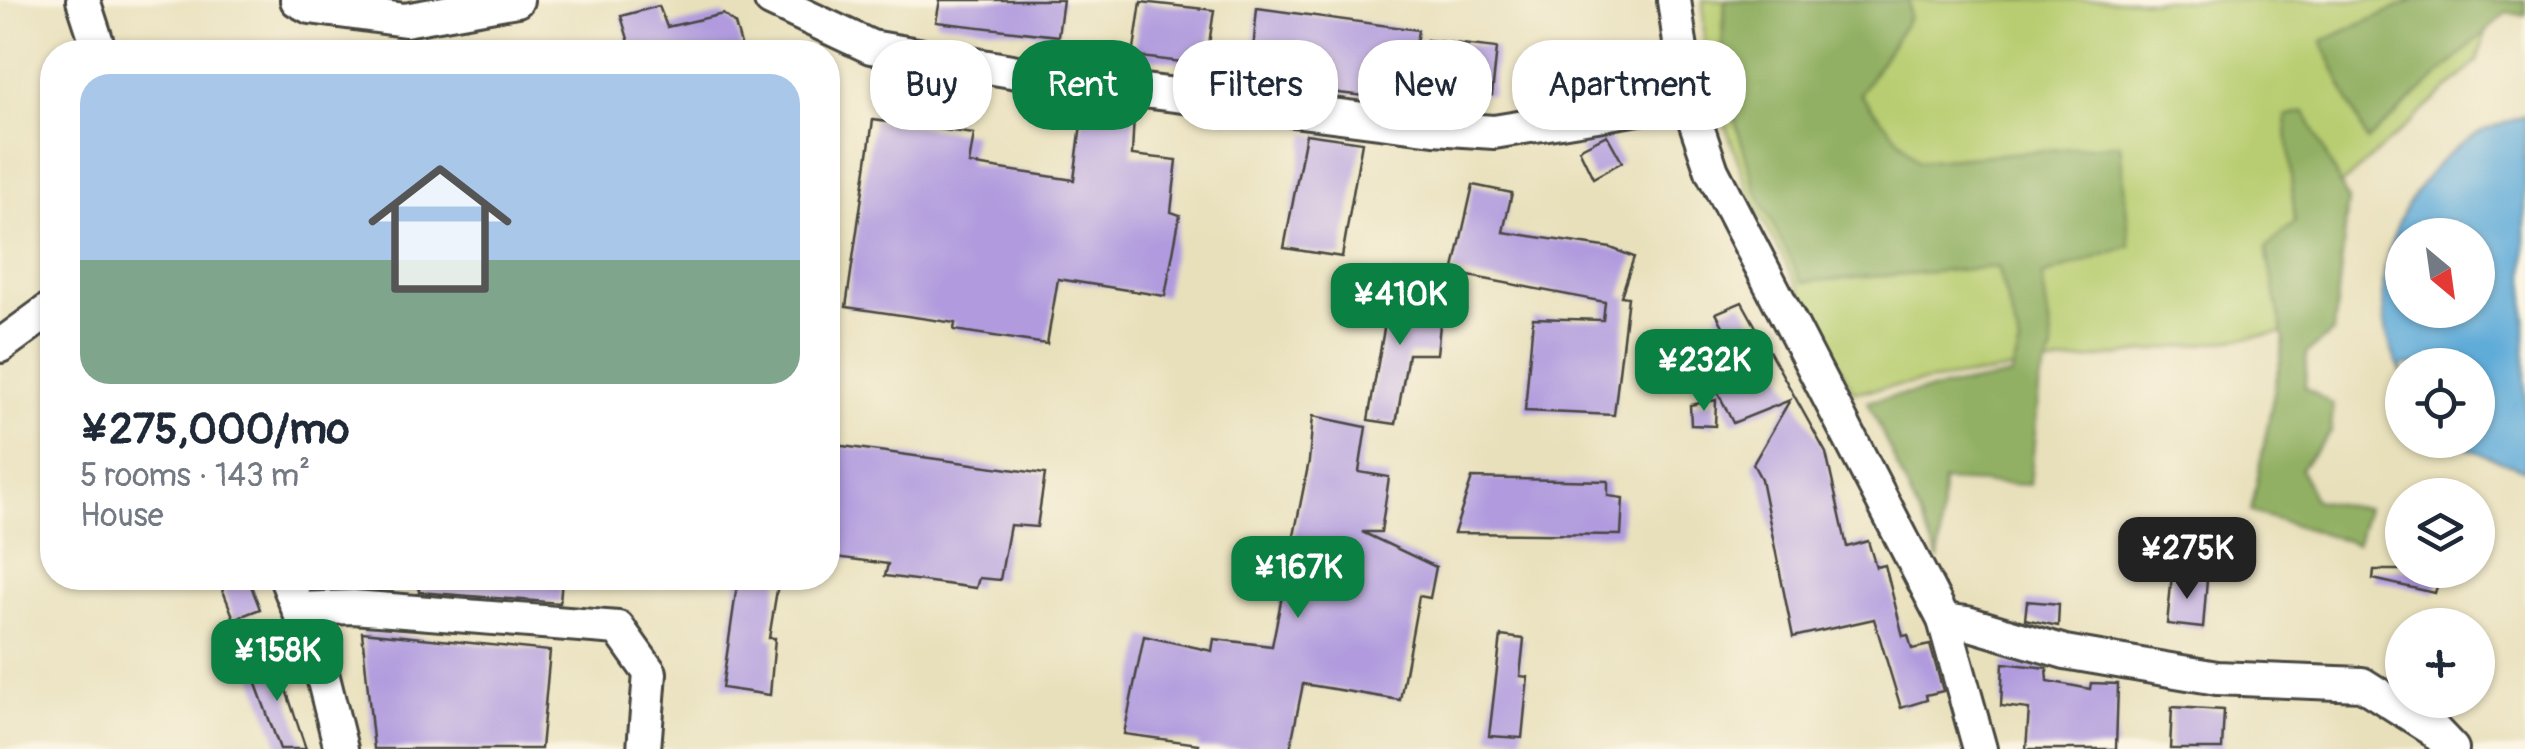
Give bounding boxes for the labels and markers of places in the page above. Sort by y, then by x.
pin: ¥410K [1330,263,1470,348]
pin: ¥232K [1634,329,1774,414]
pin: ¥275K [2117,517,2257,602]
pin: ¥167K [1228,536,1368,621]
pin: ¥158K [207,619,347,704]

